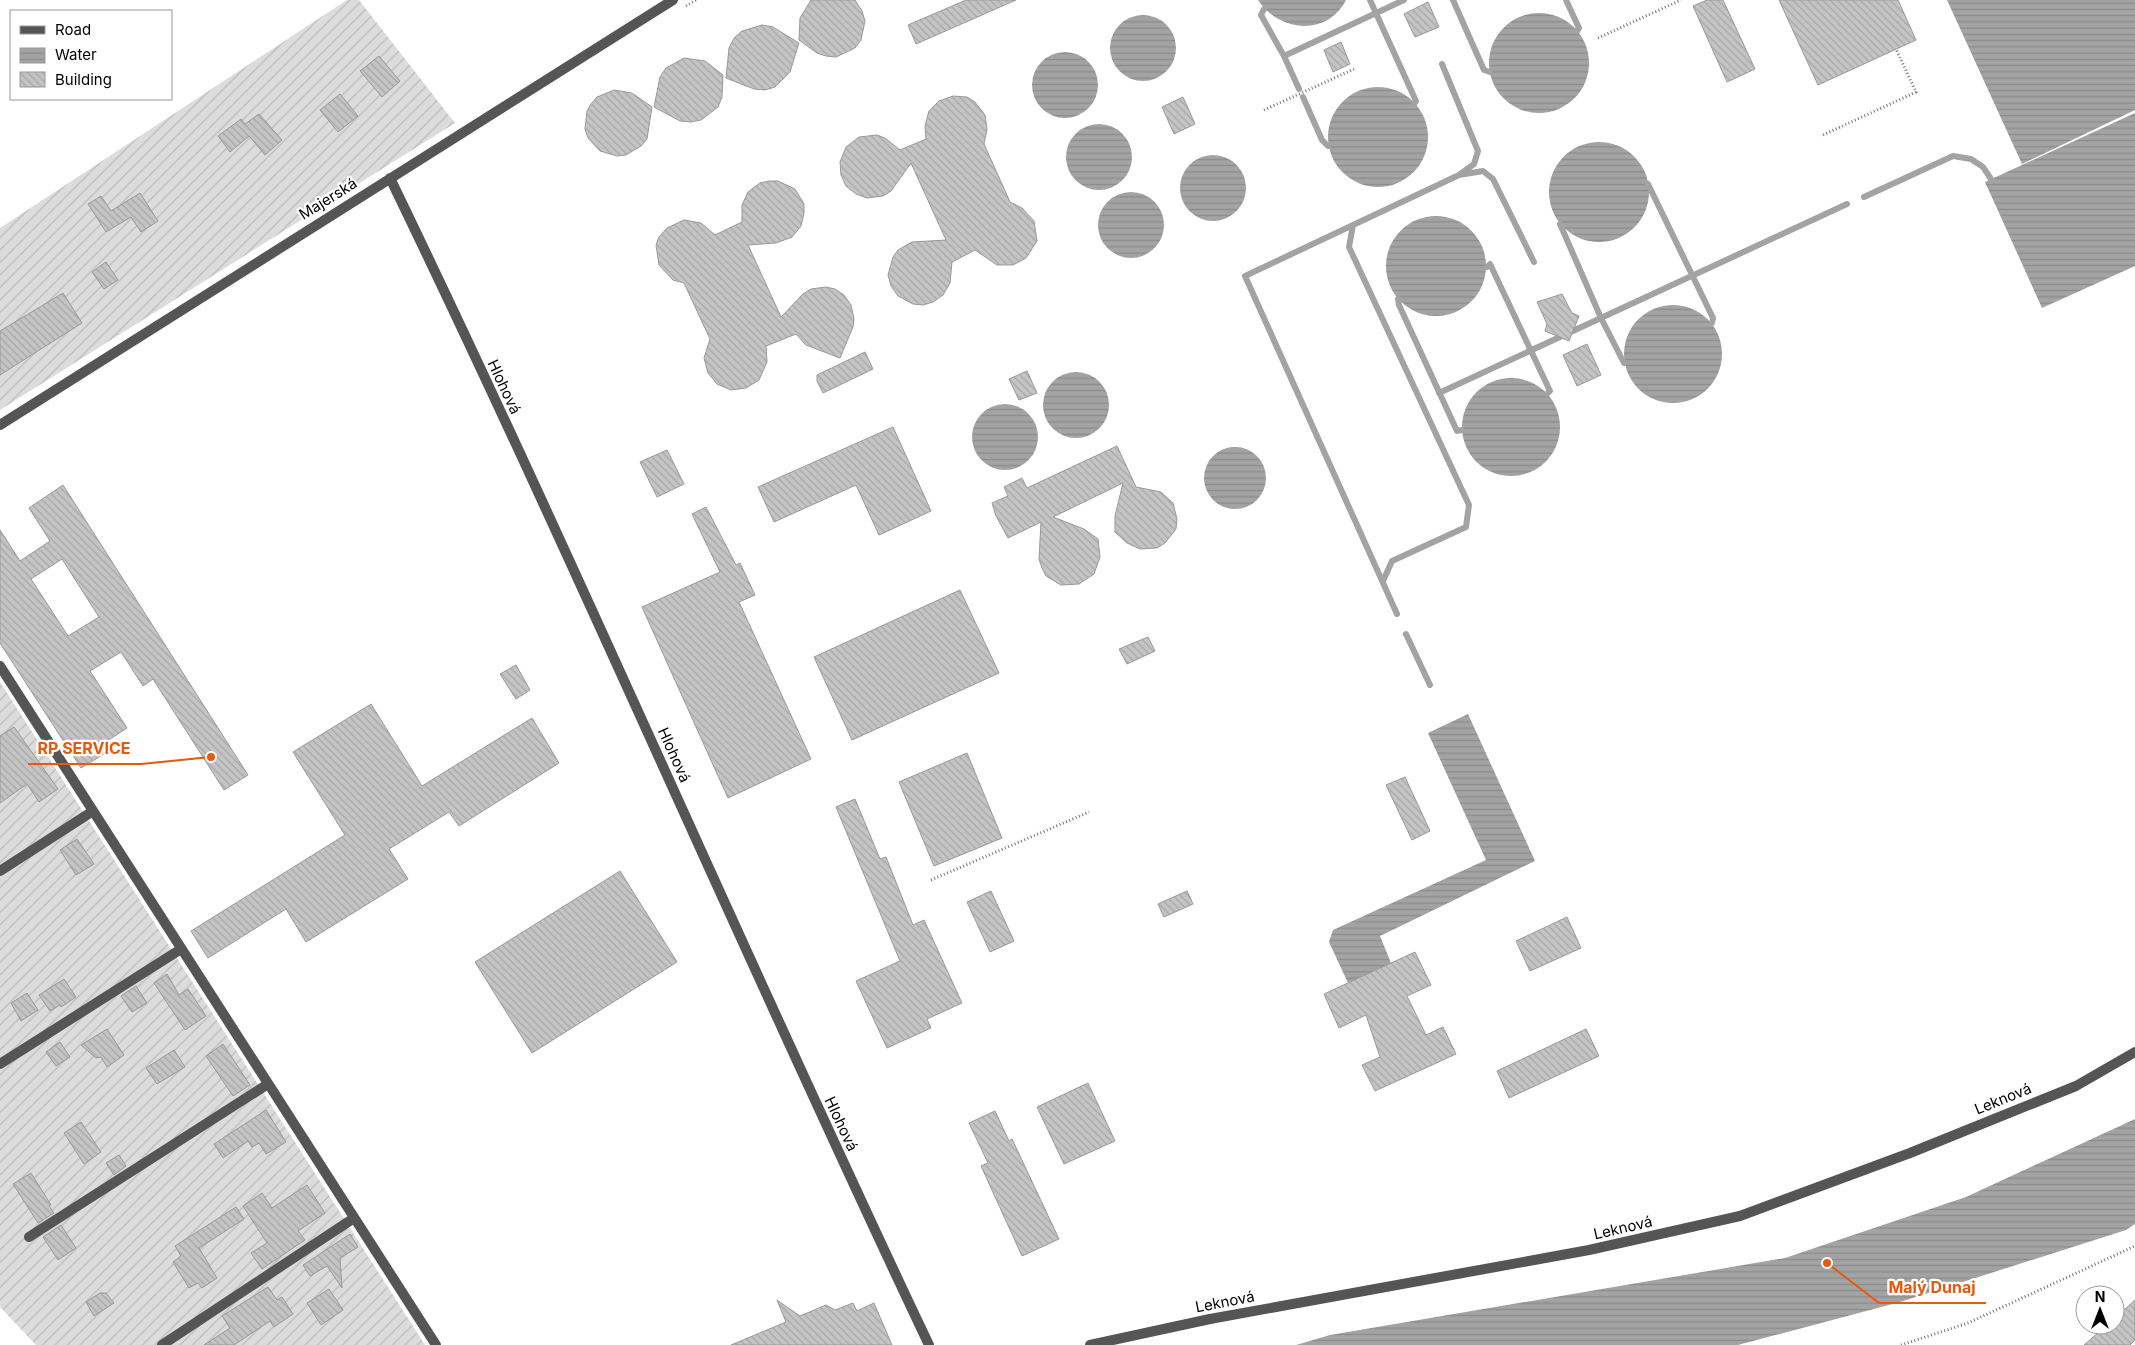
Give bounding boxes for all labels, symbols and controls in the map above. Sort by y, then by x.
legend [10,10,172,100]
text: Road [55,20,91,39]
text: Water [55,45,97,64]
text: Building [55,70,112,89]
street label: Majerská [295,173,360,224]
street label: Hlohová [484,356,525,417]
street label: Hlohová [654,724,695,785]
callout: RP SERVICE [28,733,141,764]
text: RP SERVICE [37,738,131,758]
street label: Leknová [1972,1079,2034,1119]
street label: Hlohová [821,1093,862,1154]
street label: Leknová [1592,1212,1654,1243]
callout: Malý Dunaj [1879,1272,1986,1303]
text: Malý Dunaj [1888,1277,1976,1297]
north arrow [2075,1285,2125,1335]
street label: Leknová [1194,1286,1256,1317]
text: N [2095,1288,2105,1305]

